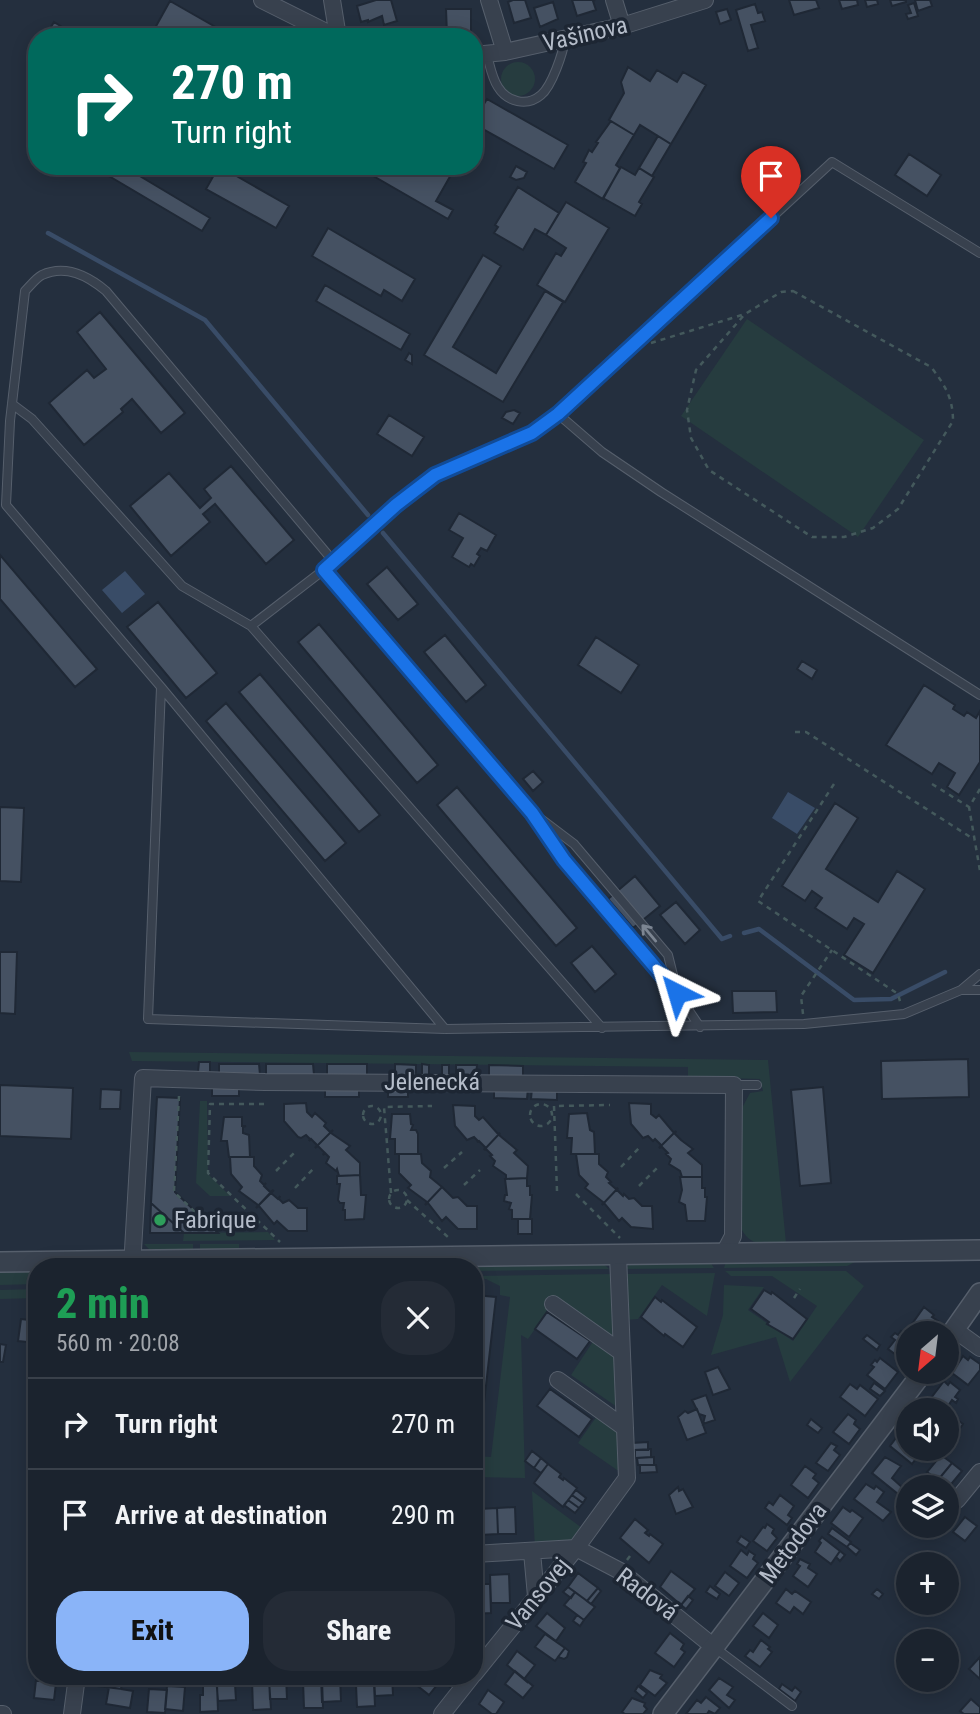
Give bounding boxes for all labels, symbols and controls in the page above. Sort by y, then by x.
street label: Vašinova [540,11,630,57]
text: 270 m [171,54,293,111]
icon: right [56,56,147,147]
text: Turn right [171,113,292,151]
pin [741,146,801,218]
icon: arrive [752,157,790,195]
one-way arrow [641,925,657,943]
position arrow [640,956,714,1030]
street label: Jelenecká [384,1068,480,1096]
place label: Fabrique [174,1206,256,1234]
marker: Fabrique [152,1212,168,1228]
text: 2 min [56,1279,150,1328]
button: close [381,1281,455,1355]
north arrow [896,1321,959,1384]
map controls [896,1321,959,1692]
text: 560 m · 20:08 [56,1330,180,1357]
button: sound [896,1398,959,1461]
icon: right [56,1405,94,1443]
text: Turn right [115,1409,217,1439]
text: 270 m [391,1409,455,1439]
button: layers [896,1475,959,1538]
icon: arrive [56,1496,94,1534]
street label: Metodova [754,1497,832,1589]
text: Arrive at destination [115,1500,327,1530]
text: 290 m [391,1500,455,1530]
street label: Vansovej [500,1552,576,1636]
button: + [896,1552,959,1615]
street label: Radová [611,1562,683,1626]
button: Exit [56,1591,249,1671]
button: Share [263,1591,455,1671]
button: − [896,1629,959,1692]

